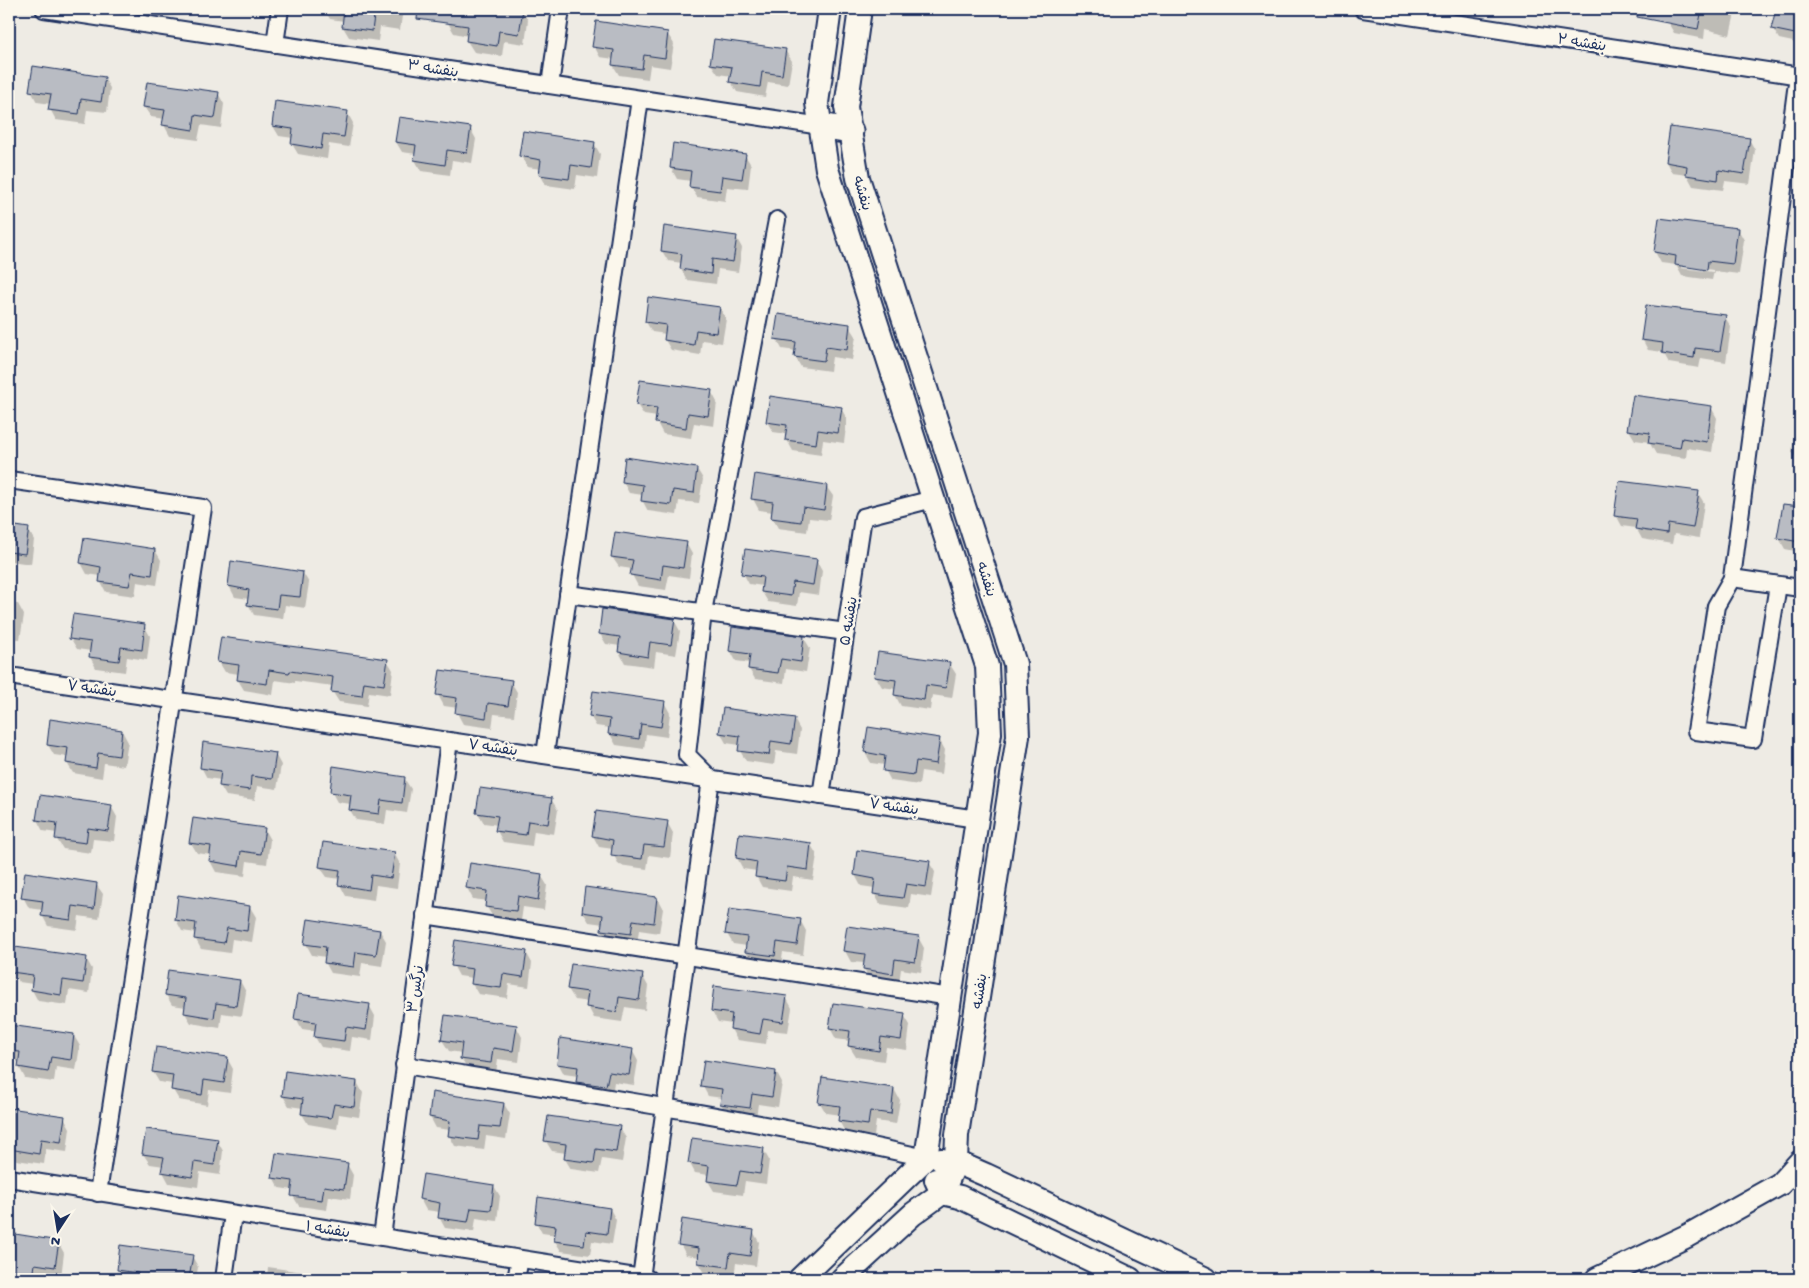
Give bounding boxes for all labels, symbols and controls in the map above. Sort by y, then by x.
street label: بنفشه ۲ [1556,31,1608,57]
street label: بنفشه ۳ [406,57,460,83]
street label: بنفشه [847,174,875,213]
street label: بنفشه [971,560,999,599]
street label: بنفشه ۵ [837,595,863,647]
street label: بنفشه ۷ [66,678,118,702]
street label: بنفشه ۷ [467,737,519,761]
street label: بنفشه ۷ [868,796,920,820]
street label: نرگس ۳ [403,964,429,1014]
street label: بنفشه [969,972,993,1010]
north arrow [32,1206,82,1256]
street label: بنفشه ۱ [304,1219,351,1243]
text: N [50,1231,62,1250]

